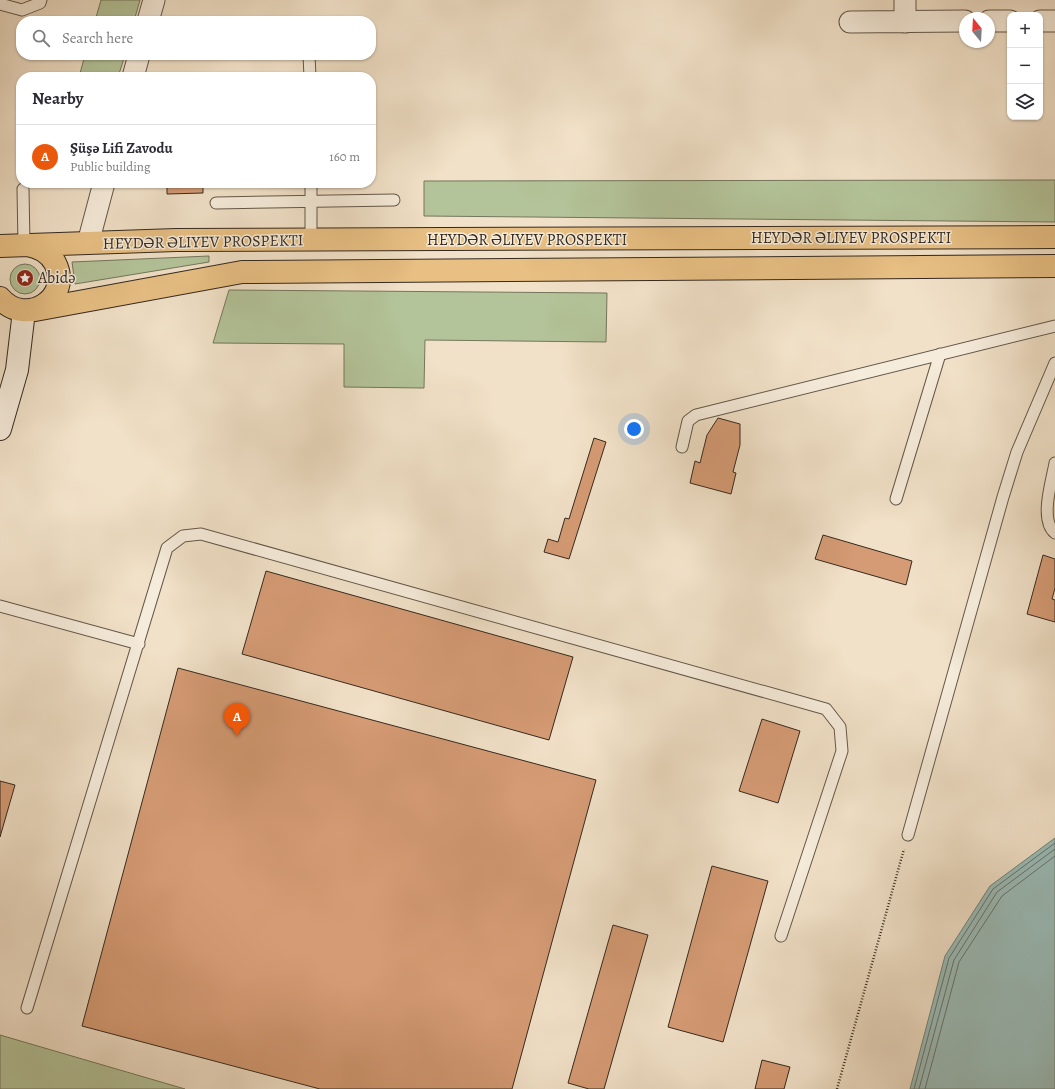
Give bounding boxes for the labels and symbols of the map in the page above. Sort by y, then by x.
north arrow [959,12,995,48]
street label: HEYDƏR ƏLIYEV PROSPEKTI [751,227,951,249]
street label: HEYDƏR ƏLIYEV PROSPEKTI [102,229,304,255]
street label: HEYDƏR ƏLIYEV PROSPEKTI [427,229,627,251]
place label: Abidə [37,267,75,289]
place icon: Abidə [15,268,35,288]
your location [624,419,644,439]
pin: A [224,703,250,736]

